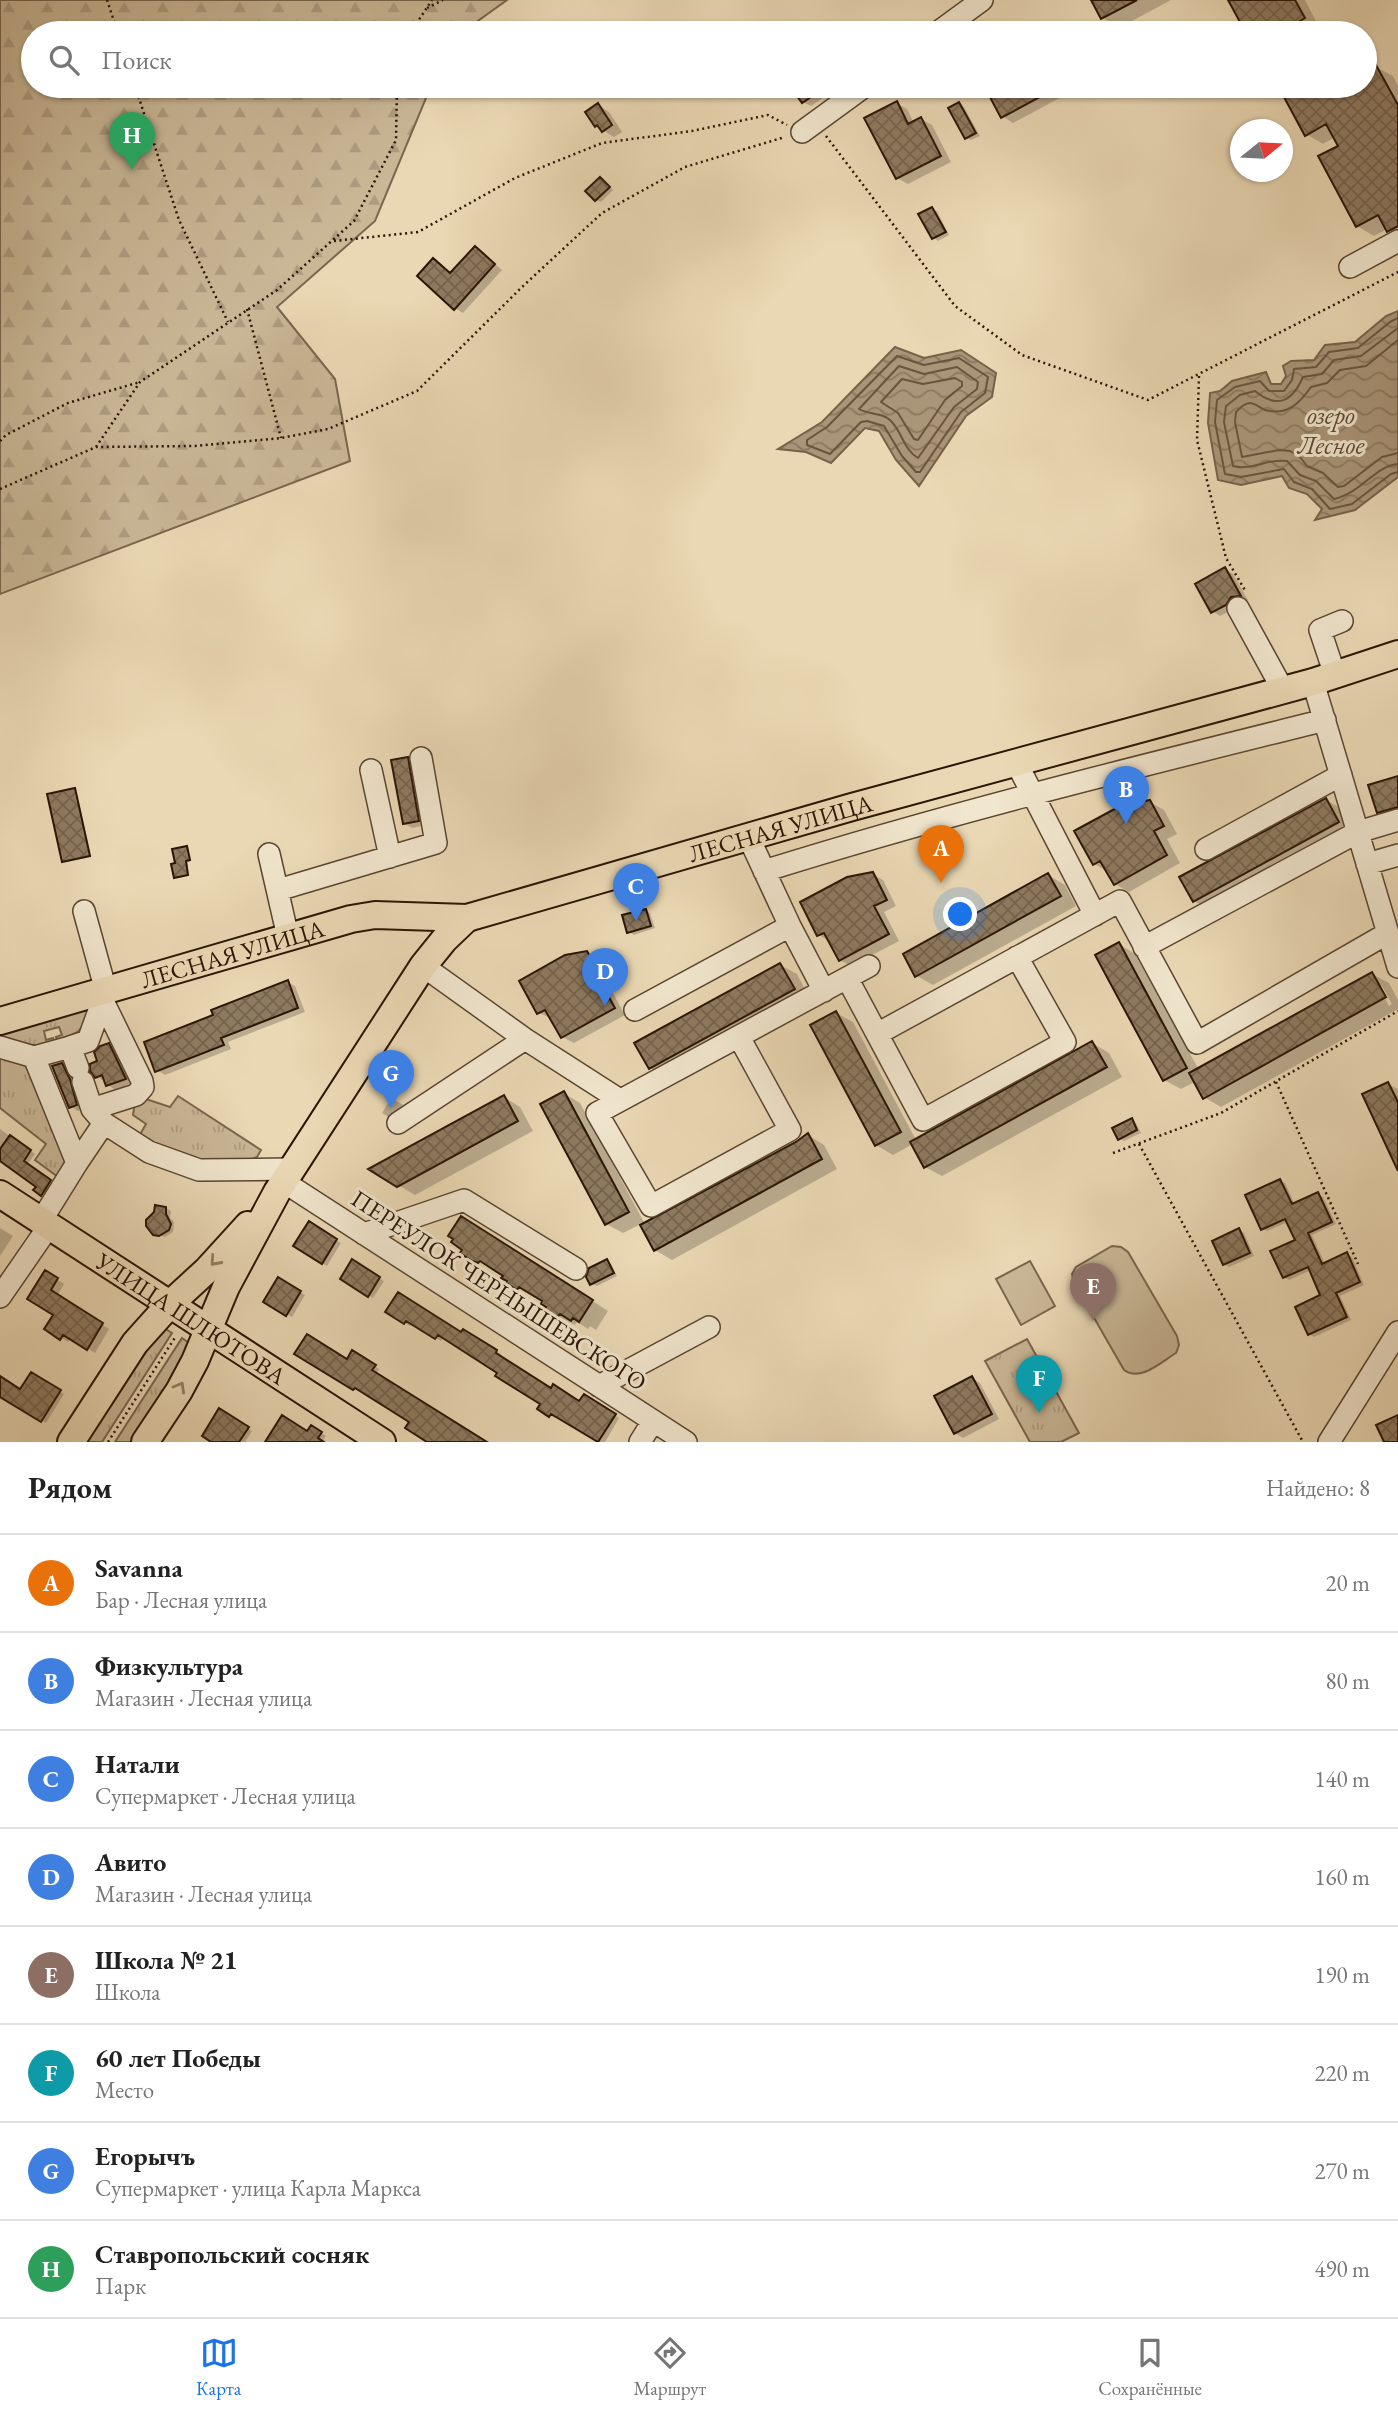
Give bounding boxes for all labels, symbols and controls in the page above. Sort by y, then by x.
search box [21,21,1377,98]
icon: search [45,41,83,79]
text: Поиск [101,43,172,77]
pin: H [109,112,155,170]
north arrow [1230,119,1293,182]
water label: озеро Лесное [1296,398,1365,462]
pin: B [1103,766,1149,824]
street label: ЛЕСНАЯ УЛИЦА [685,787,876,869]
pin: A [918,825,964,883]
pin: C [613,863,659,921]
your location [943,897,977,931]
street label: ЛЕСНАЯ УЛИЦА [137,912,328,995]
pin: D [582,948,628,1006]
pin: G [368,1050,414,1108]
street label: ПЕРЕУЛОК ЧЕРНЫШЕВСКОГО [345,1183,653,1397]
street label: УЛИЦА ШЛЮТОВА [89,1244,293,1391]
one-way arrow [211,1253,224,1266]
pin: E [1070,1263,1116,1321]
pin: F [1016,1355,1062,1413]
one-way arrow [172,1381,185,1394]
text: Рядом [28,1468,112,1507]
text: Найдено: 8 [1266,1473,1370,1503]
text: Savanna [95,1551,183,1585]
text: A [43,1568,59,1598]
text: 20 m [1325,1568,1370,1598]
text: Бар · Лесная улица [95,1585,267,1615]
text: Физкультура [95,1649,243,1683]
text: B [44,1666,58,1696]
text: 80 m [1325,1666,1370,1696]
text: Магазин · Лесная улица [95,1683,312,1713]
text: Натали [95,1747,180,1781]
text: C [43,1764,59,1794]
text: 140 m [1314,1764,1370,1794]
text: Супермаркет · Лесная улица [95,1781,356,1811]
text: Авито [95,1845,166,1879]
text: D [42,1862,60,1892]
text: 160 m [1314,1862,1370,1892]
text: Магазин · Лесная улица [95,1879,312,1909]
text: Школа № 21 [95,1943,238,1977]
text: E [44,1960,58,1990]
text: 190 m [1314,1960,1370,1990]
text: Школа [95,1977,160,2007]
text: 60 лет Победы [95,2041,261,2075]
text: F [45,2058,57,2088]
text: 220 m [1314,2058,1370,2088]
text: Место [95,2075,154,2105]
text: Егорычъ [95,2139,195,2173]
text: G [43,2156,59,2186]
text: 270 m [1314,2156,1370,2186]
text: Супермаркет · улица Карла Маркса [95,2173,421,2203]
text: Ставропольский сосняк [95,2237,369,2271]
text: H [42,2254,60,2284]
text: 490 m [1314,2254,1370,2284]
text: Парк [95,2271,146,2301]
tab: Карта [196,2334,241,2401]
tab: Маршрут [633,2334,706,2401]
tab: Сохранённые [1098,2334,1202,2401]

